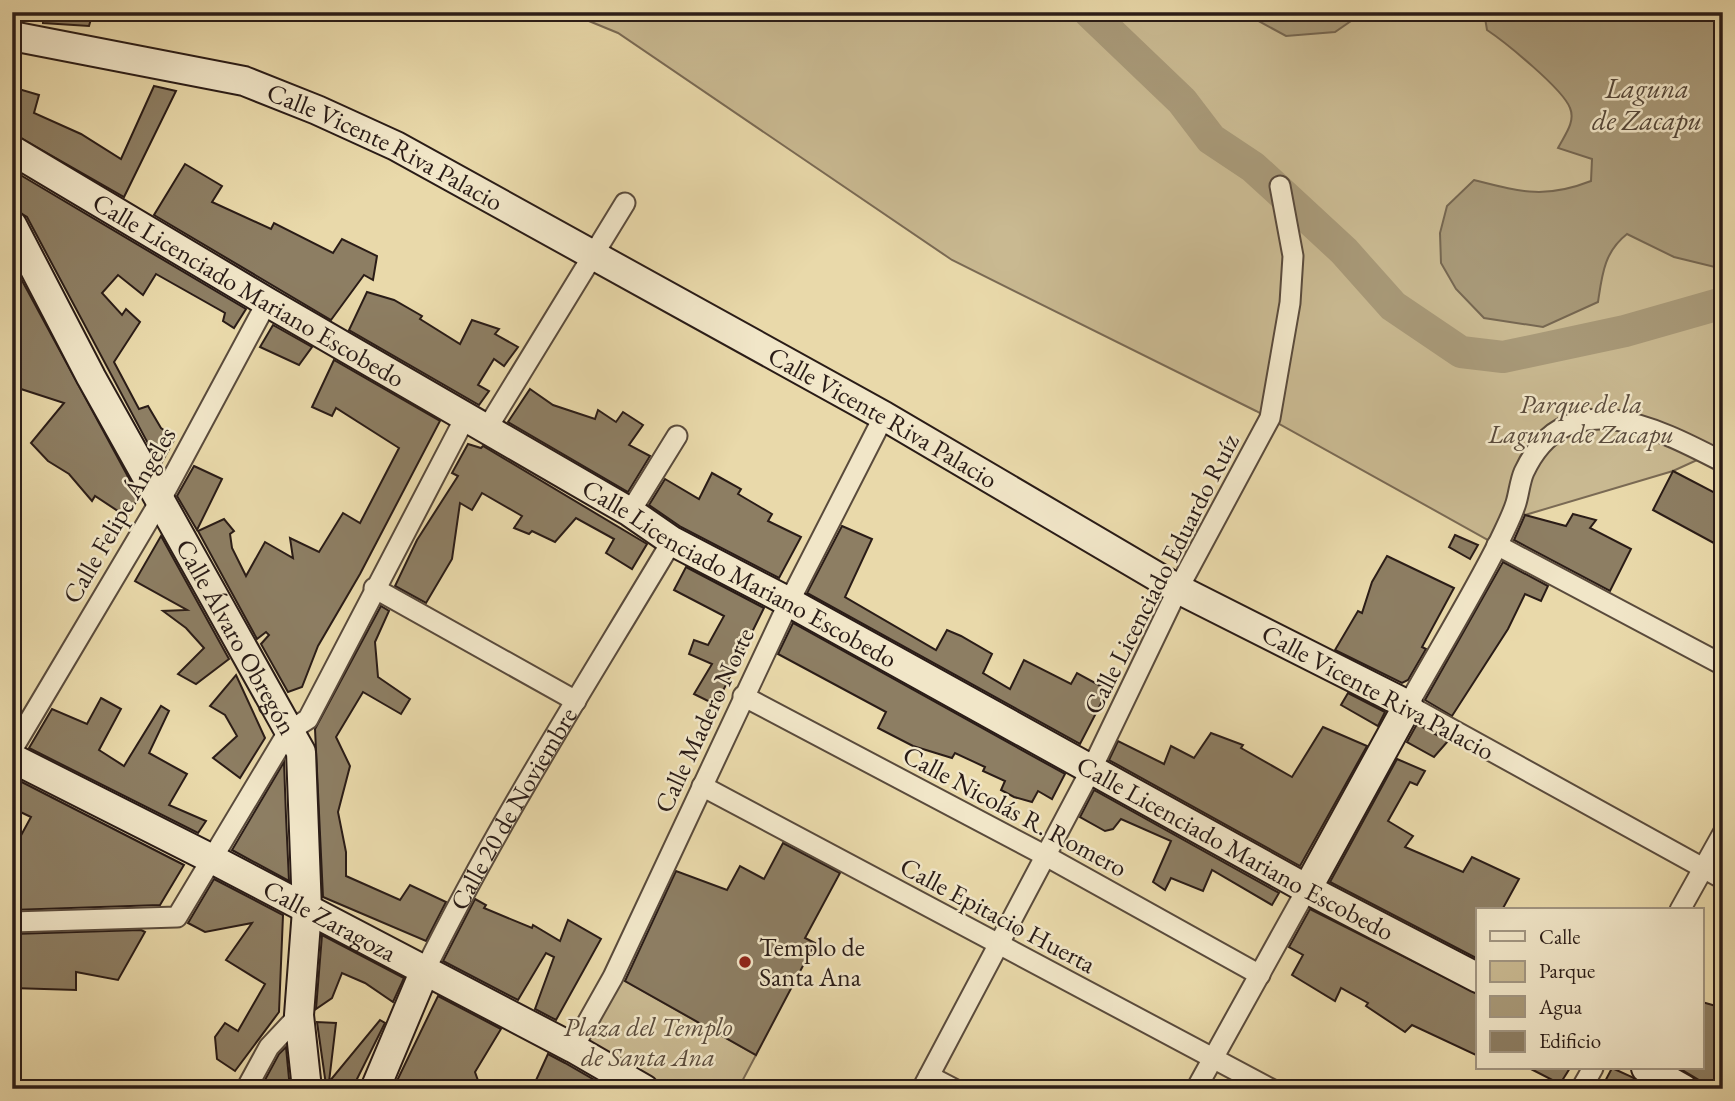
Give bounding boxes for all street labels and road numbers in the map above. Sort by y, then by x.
street label: Calle Vicente Riva Palacio [262,75,509,219]
street label: Calle Licenciado Mariano Escobedo [86,185,411,395]
street label: Calle Vicente Riva Palacio [762,338,1004,496]
street label: Calle Felipe Ángeles [55,420,183,610]
street label: Calle Licenciado Eduardo Ruíz [1075,428,1247,720]
street label: Calle Licenciado Mariano Escobedo [576,471,903,676]
street label: Calle Álvaro Obregón [168,533,305,741]
street label: Calle Vicente Riva Palacio [1256,616,1500,768]
street label: Calle Madero Norte [646,622,762,818]
street label: Calle 20 de Noviembre [442,701,585,916]
street label: Calle Nicolás R. Romero [897,737,1133,885]
street label: Calle Licenciado Mariano Escobedo [1071,748,1400,948]
street label: Calle Epitacio Huerta [894,849,1102,981]
street label: Calle Zaragoza [257,872,403,970]

